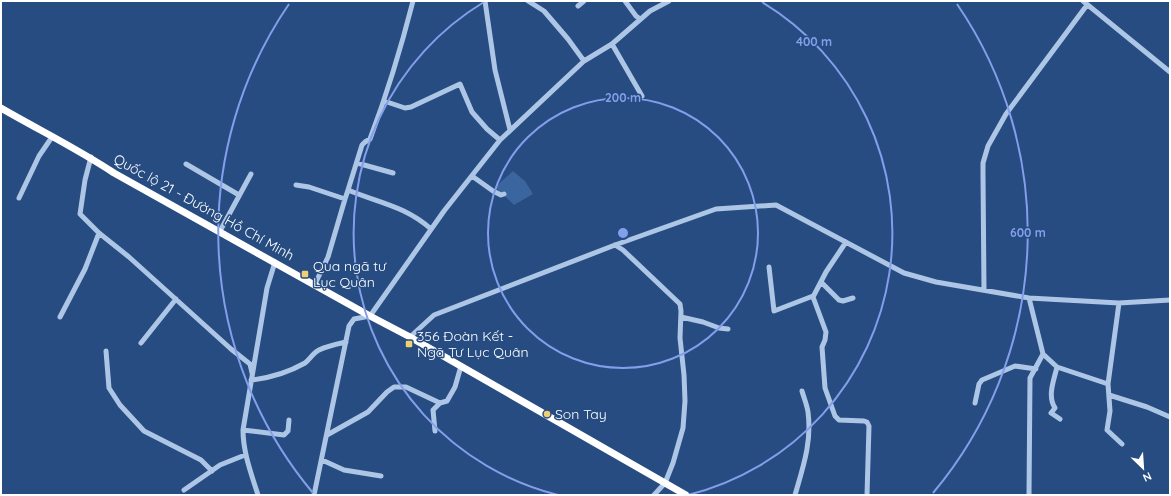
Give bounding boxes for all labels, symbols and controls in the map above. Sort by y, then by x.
text: 400 m [796,34,832,49]
text: 200 m [605,90,641,105]
street label: Quốc lộ 21 - Đường Hồ Chí Minh [110,150,298,264]
text: 600 m [1010,225,1046,240]
centre of rings [616,226,630,240]
place label: Qua ngã tư Lục Quân [313,257,387,291]
marker: Qua ngã tư Lục Quân [300,269,310,279]
place label: 356 Đoàn Kết - Ngã Tư Lục Quân [417,327,529,361]
marker: 356 Đoàn Kết - Ngã Tư Lục Quân [404,339,414,349]
place label: Son Tay [555,405,607,423]
marker: Son Tay [542,409,552,419]
north arrow [1123,448,1163,488]
text: N [1141,469,1154,485]

